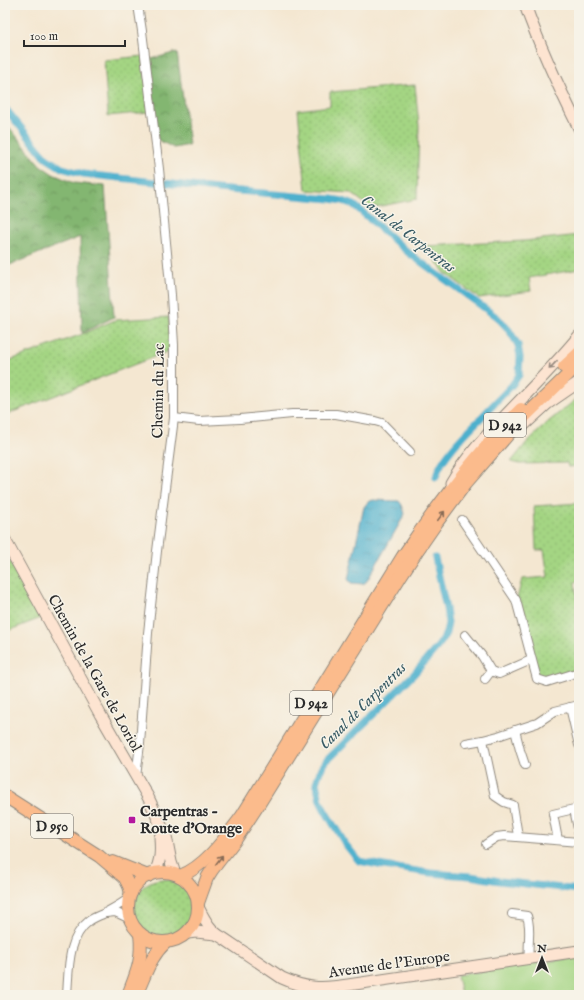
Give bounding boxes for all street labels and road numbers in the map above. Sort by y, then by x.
street label: Chemin du Lac [148,343,169,439]
road number: D 942 [484,413,526,437]
street label: Chemin de la Gare de Loriol [43,591,146,756]
road number: D 942 [290,691,332,715]
road number: D 950 [31,814,73,838]
street label: Avenue de l'Europe [326,947,451,983]

